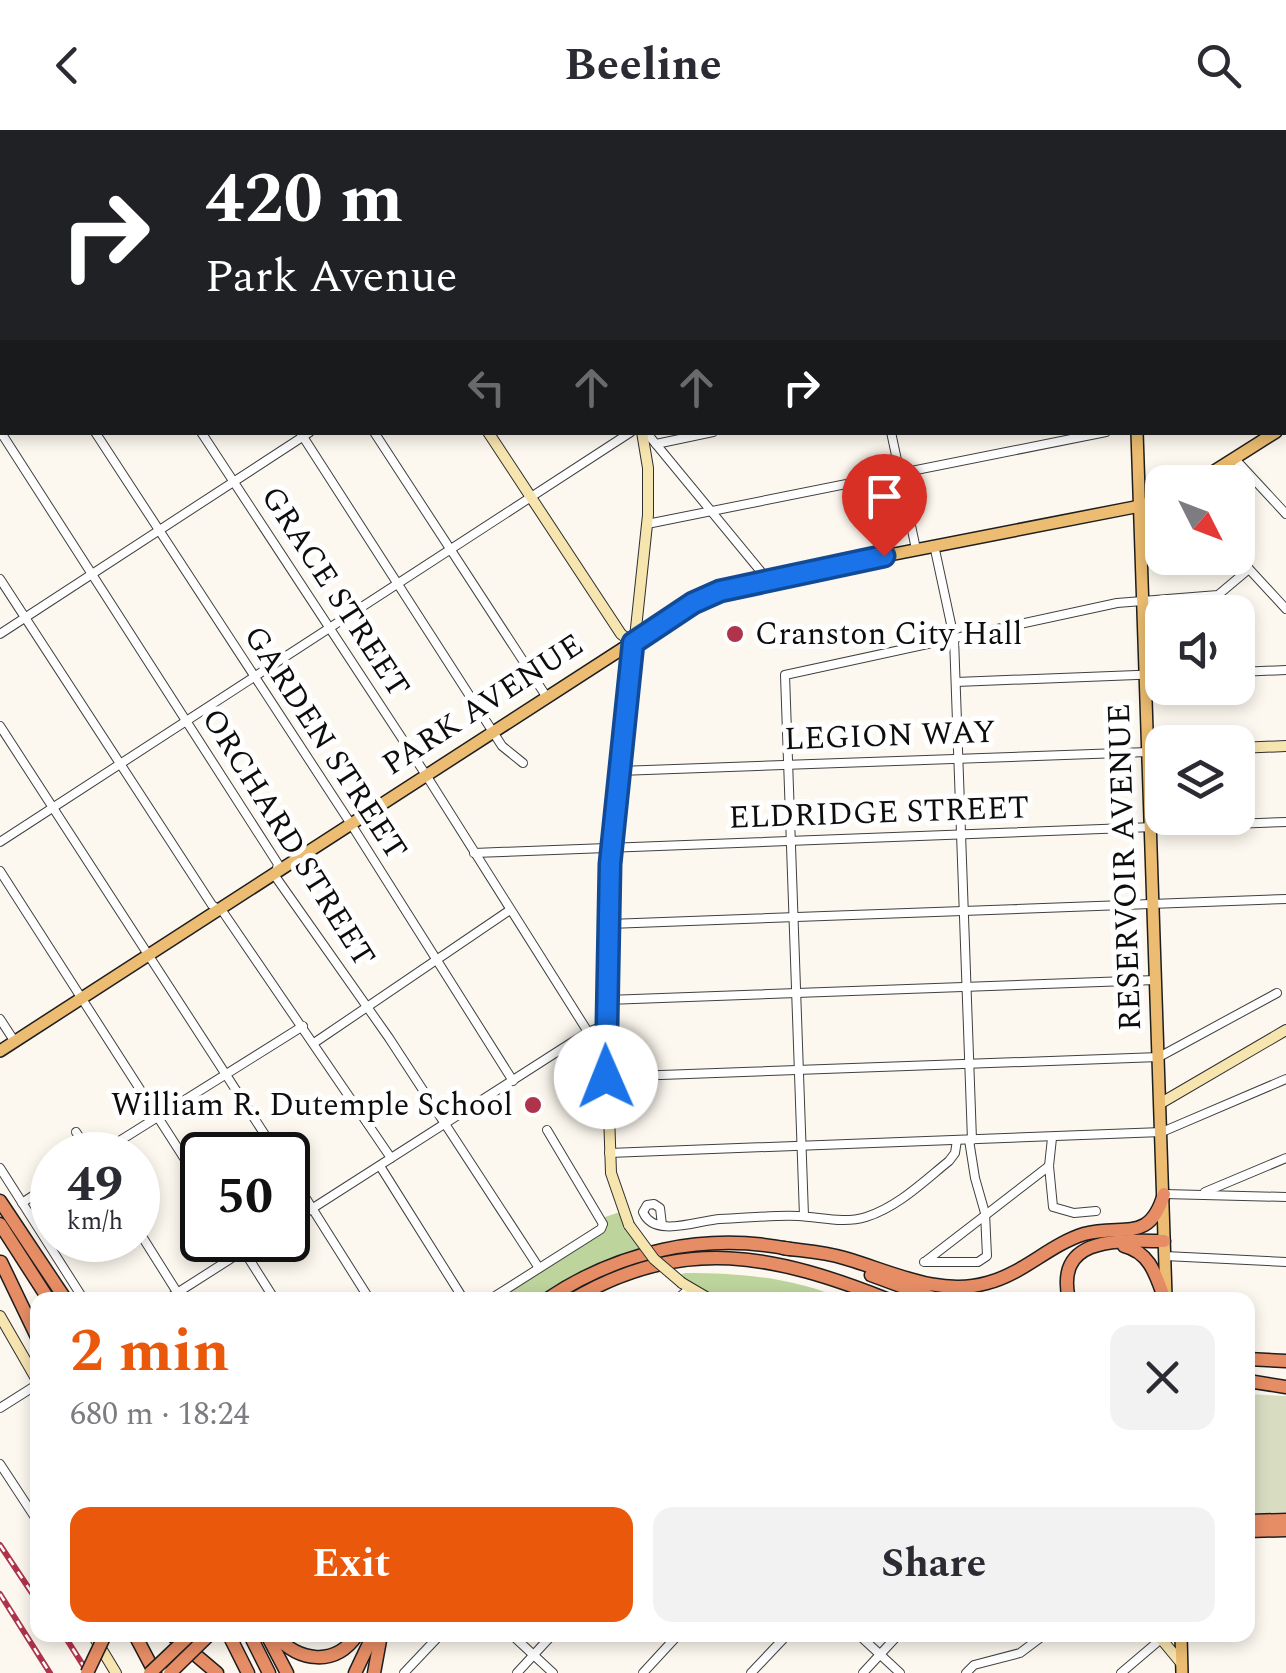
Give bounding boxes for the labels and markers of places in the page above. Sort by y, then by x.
pin [842,454,927,557]
place label: Cranston City Hall [755,610,1022,659]
marker: Cranston City Hall [724,623,746,645]
place label: William R. Dutemple School [111,1081,513,1130]
marker: William R. Dutemple School [522,1094,544,1116]

